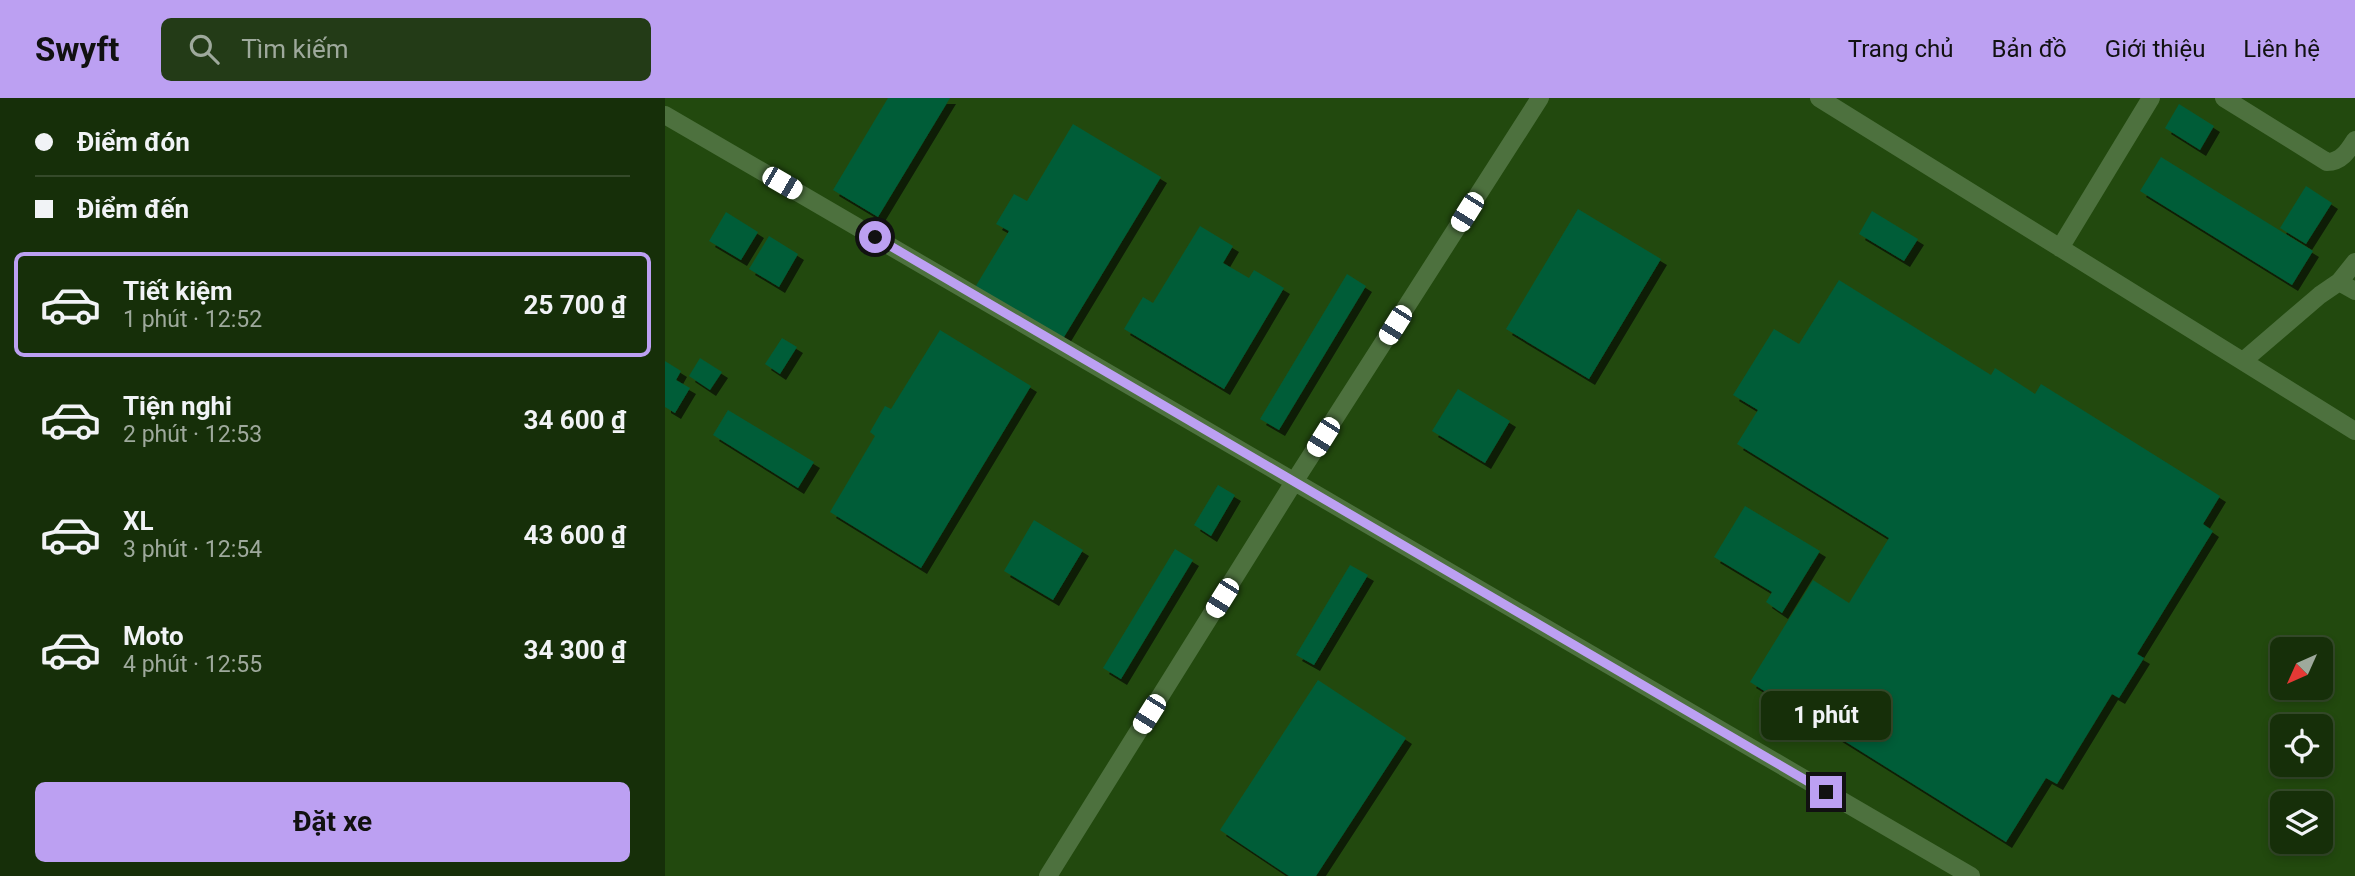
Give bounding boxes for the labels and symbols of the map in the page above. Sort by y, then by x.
car [759,163,806,203]
car [1447,189,1488,235]
route start [859,221,891,253]
car [1375,302,1416,348]
car [1303,414,1344,460]
car [1202,575,1243,621]
north arrow [2270,637,2333,700]
callout: 1 phút [1761,690,1891,740]
car [1129,691,1170,737]
route end [1810,776,1842,808]

